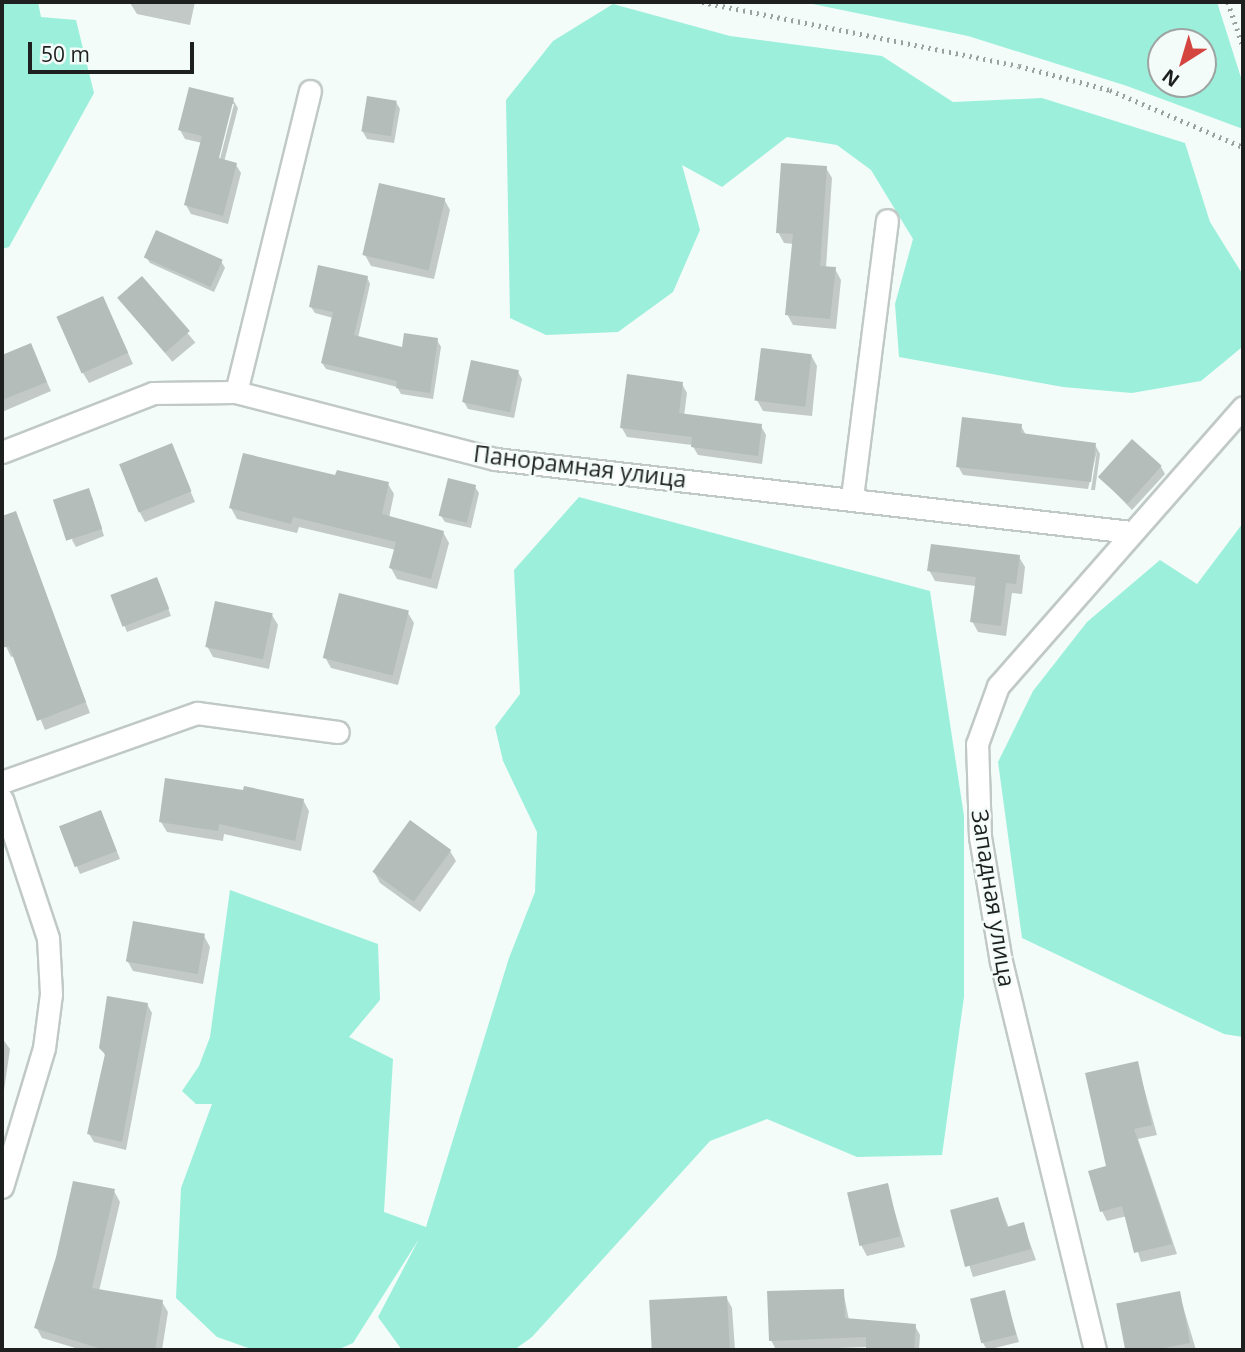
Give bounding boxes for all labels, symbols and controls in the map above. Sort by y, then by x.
scale bar [32,28,198,72]
north arrow [1147,28,1217,98]
text: 50 m [41,40,90,68]
text: N [1157,63,1185,93]
street label: Панорамная улица [472,439,688,493]
street label: Западная улица [966,807,1022,989]

